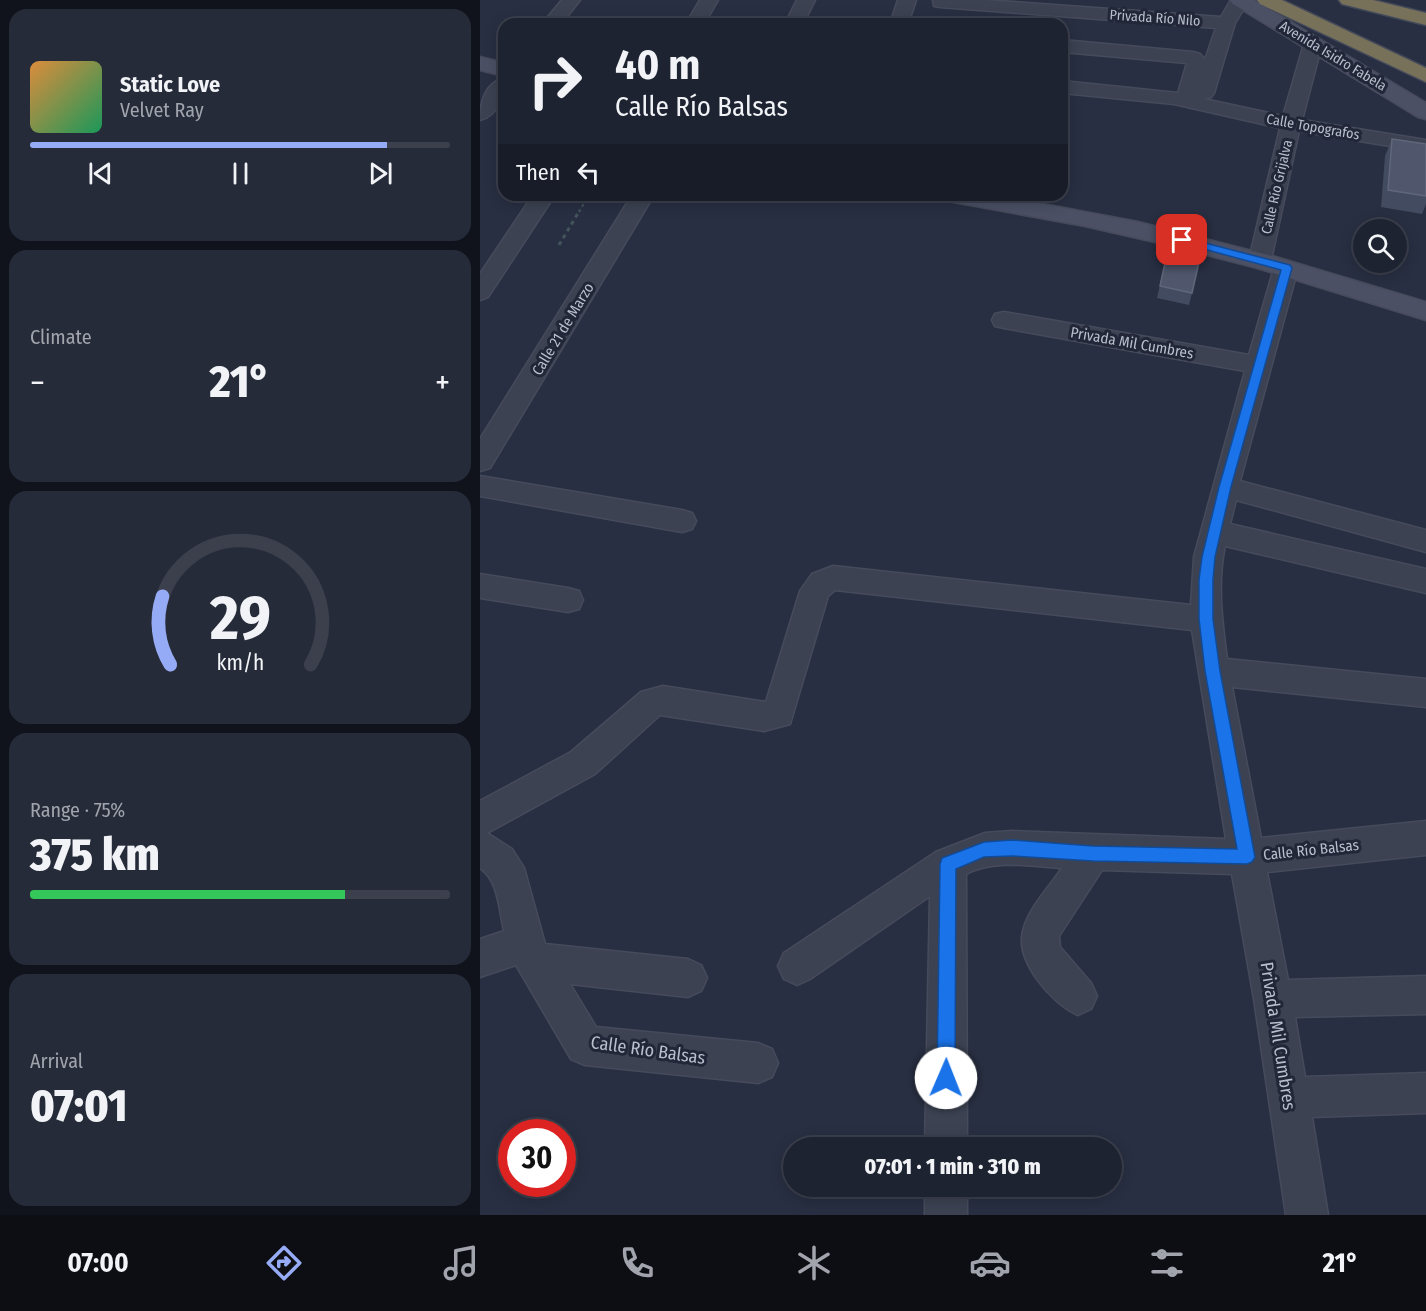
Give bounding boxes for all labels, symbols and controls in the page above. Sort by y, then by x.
street label: Privada Río Nilo [1109,6,1201,30]
street label: Avenida Isidro Fabela [1276,17,1390,95]
text: 40 m [615,40,700,90]
icon: right [516,42,594,120]
text: Static Love [120,71,220,98]
text: Calle Río Balsas [615,91,788,123]
text: Velvet Ray [120,98,204,122]
street label: Calle Topografos [1265,110,1361,144]
street label: Calle Río Grijalva [1258,138,1296,236]
icon: left [572,156,605,189]
icon: previous [84,157,117,190]
icon: pause [224,157,257,190]
icon: next [364,157,397,190]
text: Then [516,159,560,186]
pin [1156,214,1207,265]
map controls [1353,219,1407,273]
button: search [1353,219,1407,273]
icon: arrive [1165,223,1198,256]
street label: Calle 21 de Marzo [528,279,598,379]
street label: Privada Mil Cumbres [1069,323,1195,363]
text: Climate [30,325,92,349]
text: 21° [209,355,270,409]
text: − [30,363,45,403]
text: + [435,363,450,403]
text: 29 [209,581,270,656]
text: km/h [216,650,264,676]
text: Range · 75% [30,798,125,822]
text: 375 km [30,828,160,882]
street label: Calle Río Balsas [1262,836,1360,864]
street label: Privada Mil Cumbres [1255,960,1301,1112]
street label: Calle Río Balsas [589,1031,707,1069]
position arrow [914,1046,978,1110]
text: Arrival [30,1049,83,1073]
text: 07:01 [30,1079,128,1133]
speed limit sign: 30 [498,1119,576,1197]
text: 07:01 · 1 min · 310 m [864,1153,1041,1180]
icon: directions [263,1242,305,1284]
icon: music [440,1242,482,1284]
icon: phone [616,1242,658,1284]
icon: climate [793,1242,835,1284]
icon: car [969,1242,1011,1284]
icon: filters [1146,1242,1188,1284]
text: 07:00 [67,1247,129,1279]
text: 21° [1323,1247,1359,1279]

